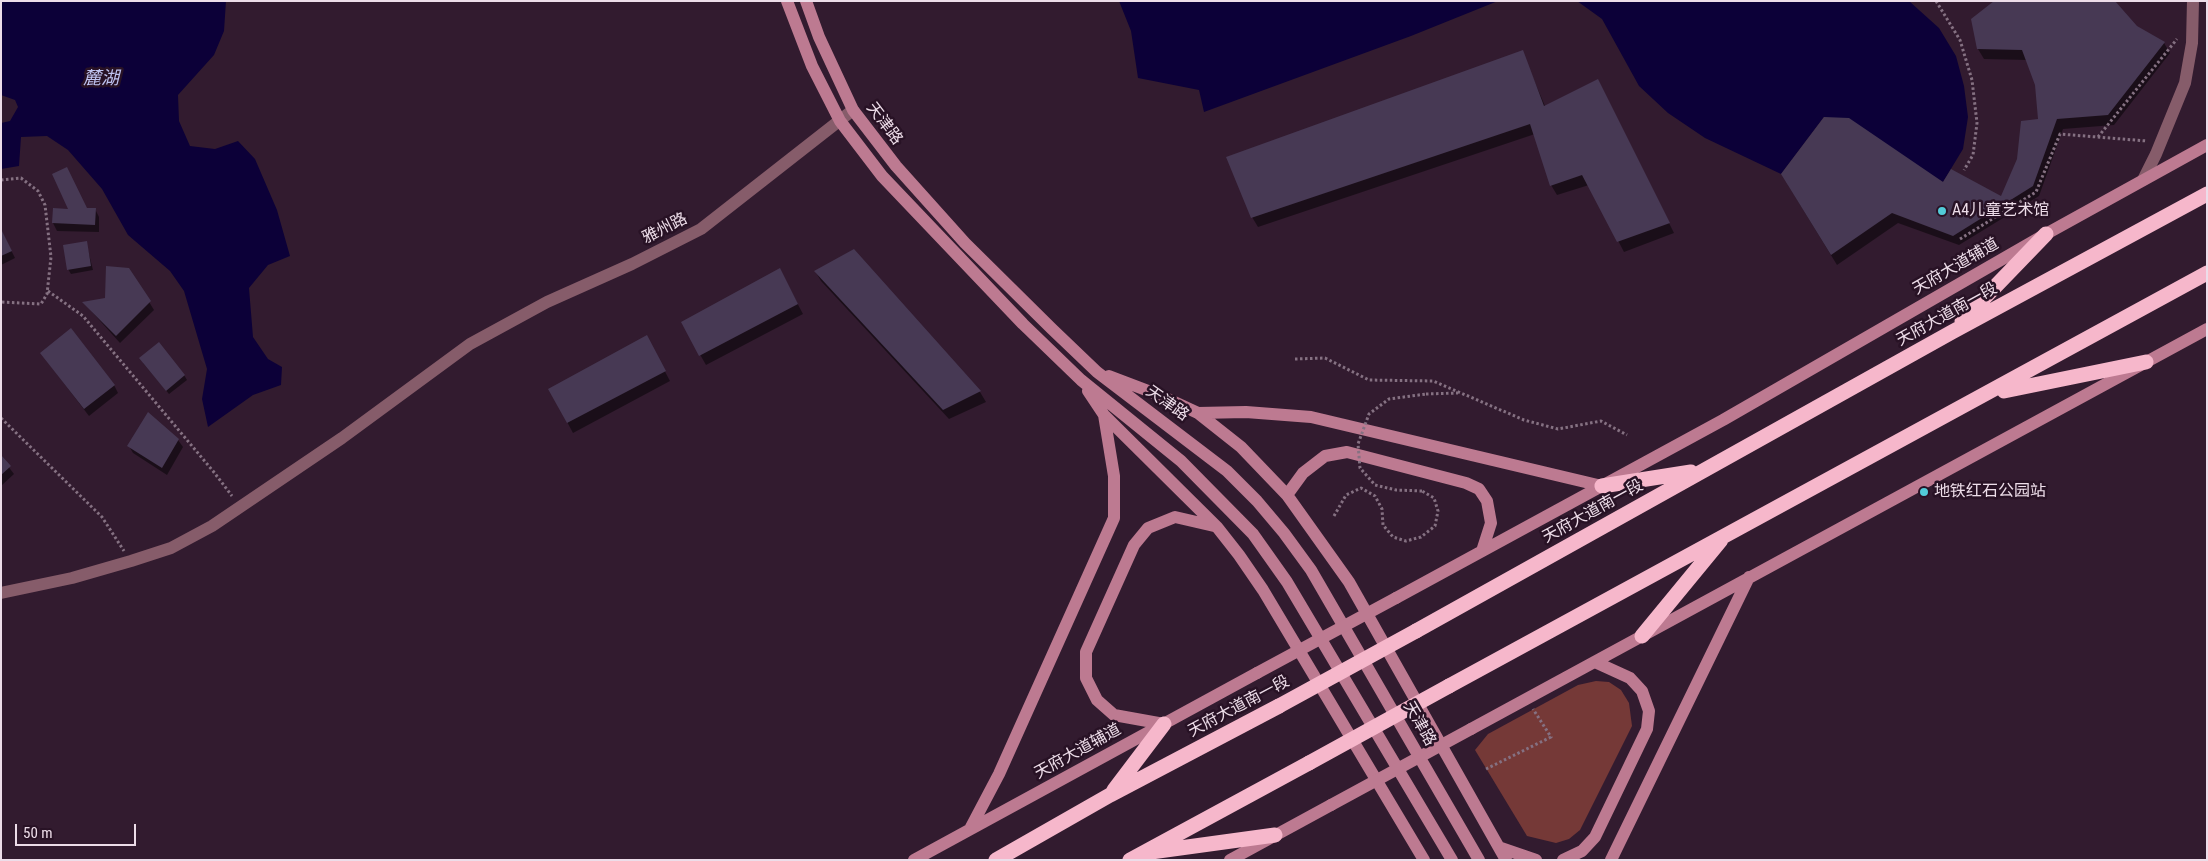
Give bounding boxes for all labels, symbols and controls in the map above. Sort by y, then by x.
water label: 麓湖 [83,68,119,90]
street label: 天津路 [862,99,906,149]
place label: A4儿童艺术馆 [1952,201,2049,221]
marker: A4儿童艺术馆 [1936,205,1948,217]
street label: 雅州路 [639,210,691,248]
street label: 天府大道辅道 [1910,235,2002,299]
street label: 天府大道南一段 [1893,279,2001,351]
street label: 天津路 [1142,382,1192,426]
street label: 天府大道南一段 [1539,476,1647,548]
place label: 地铁红石公园站 [1934,482,2046,502]
marker: 地铁红石公园站 [1918,486,1930,498]
street label: 天府大道南一段 [1185,672,1293,742]
street label: 天津路 [1399,698,1439,750]
street label: 天府大道辅道 [1031,720,1125,784]
scale bar [18,814,139,846]
text: 50 m [23,824,53,842]

